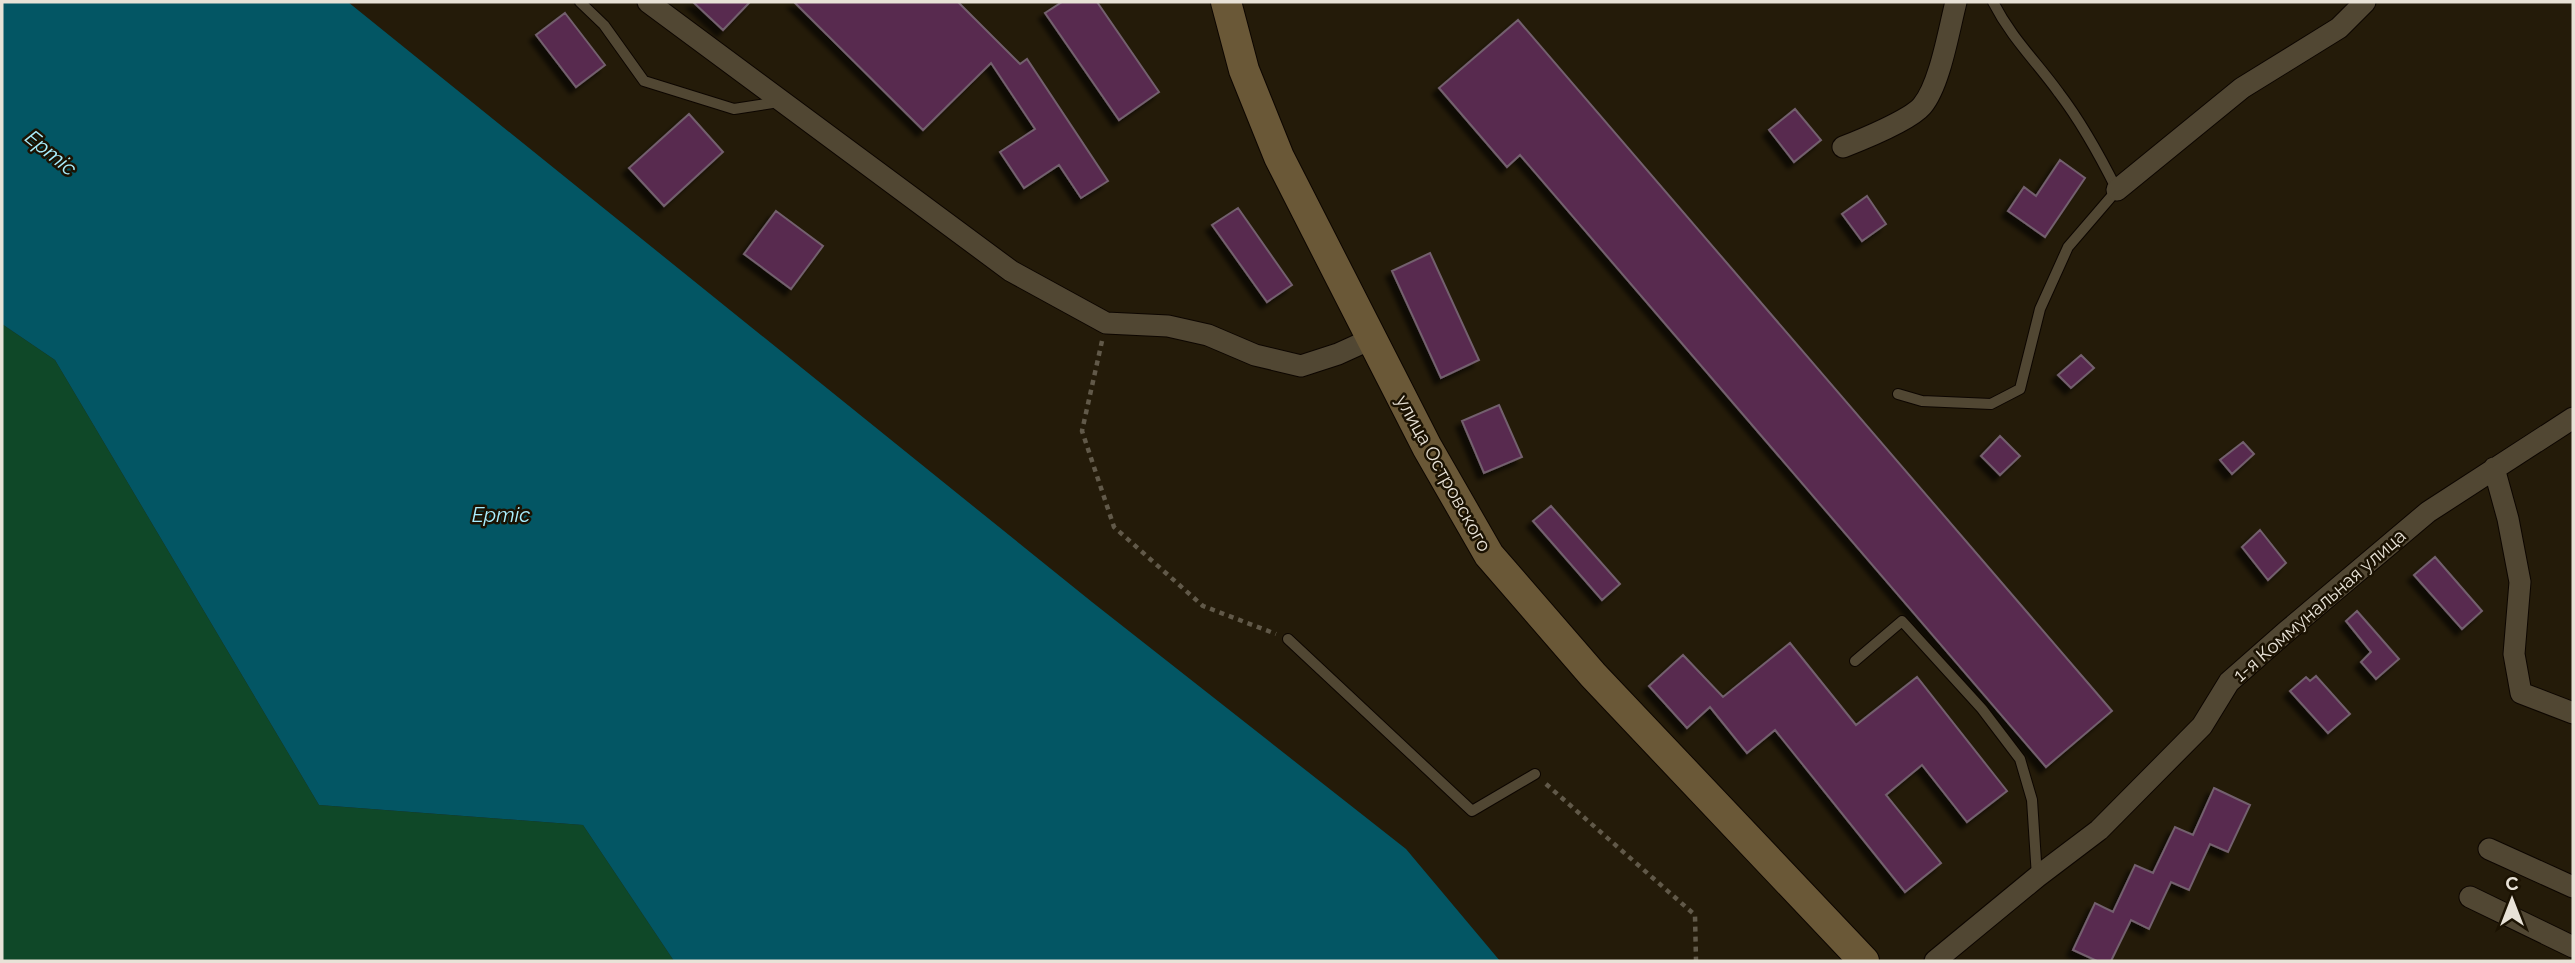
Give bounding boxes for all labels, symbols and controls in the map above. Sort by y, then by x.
water label: Ертіс [21,124,82,181]
street label: улица Островского [1392,391,1496,555]
water label: Ертіс [472,502,530,527]
street label: 1-я Коммунальная улица [2228,524,2410,686]
north arrow [2477,865,2547,935]
text: С [2505,872,2519,894]

